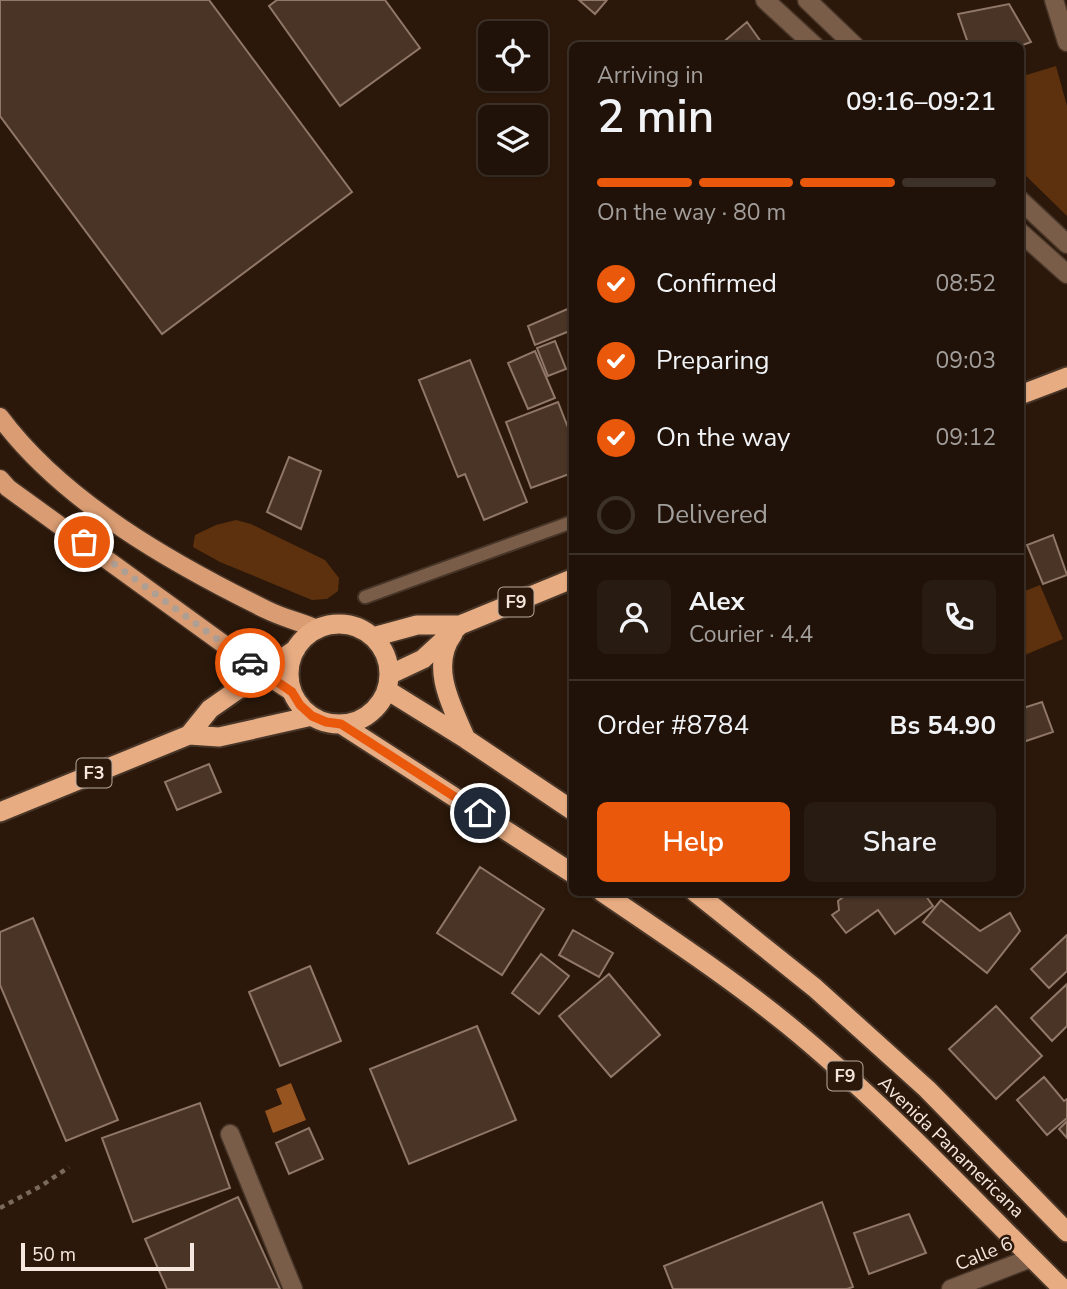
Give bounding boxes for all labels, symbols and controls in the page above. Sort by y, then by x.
map controls [478,21,548,175]
button: locate [478,21,548,91]
text: Arriving in [597,60,704,91]
text: 09:16–09:21 [846,84,996,119]
text: 2 min [597,85,714,148]
button: layers [478,105,548,175]
text: On the way · 80 m [597,197,786,228]
icon: check [597,265,635,303]
text: Confirmed [656,266,777,301]
text: 08:52 [936,268,996,299]
icon: check [597,342,635,380]
text: Preparing [656,343,769,378]
text: 09:03 [936,345,996,376]
icon: check [597,419,635,457]
text: On the way [656,420,790,455]
text: 09:12 [936,422,996,453]
text: Delivered [656,497,768,532]
pin [54,512,114,572]
icon: bag [65,523,103,561]
button: person [597,580,671,654]
button: phone [922,580,996,654]
text: Alex [689,584,745,619]
road number: F9 [498,588,534,616]
text: Courier · 4.4 [689,619,813,650]
courier [215,628,285,698]
icon: car [231,644,269,682]
text: Order #8784 [597,708,749,743]
text: Bs 54.90 [890,708,996,743]
road number: F3 [76,758,112,788]
pin [450,783,510,843]
icon: home [461,794,499,832]
button: Help [597,802,790,882]
button: Share [804,802,996,882]
road number: F9 [828,1062,862,1091]
street label: Avenida Panamericana [872,1070,1030,1224]
street label: Calle 6 [951,1231,1017,1277]
scale bar [21,1240,194,1272]
text: 50 m [32,1242,76,1268]

